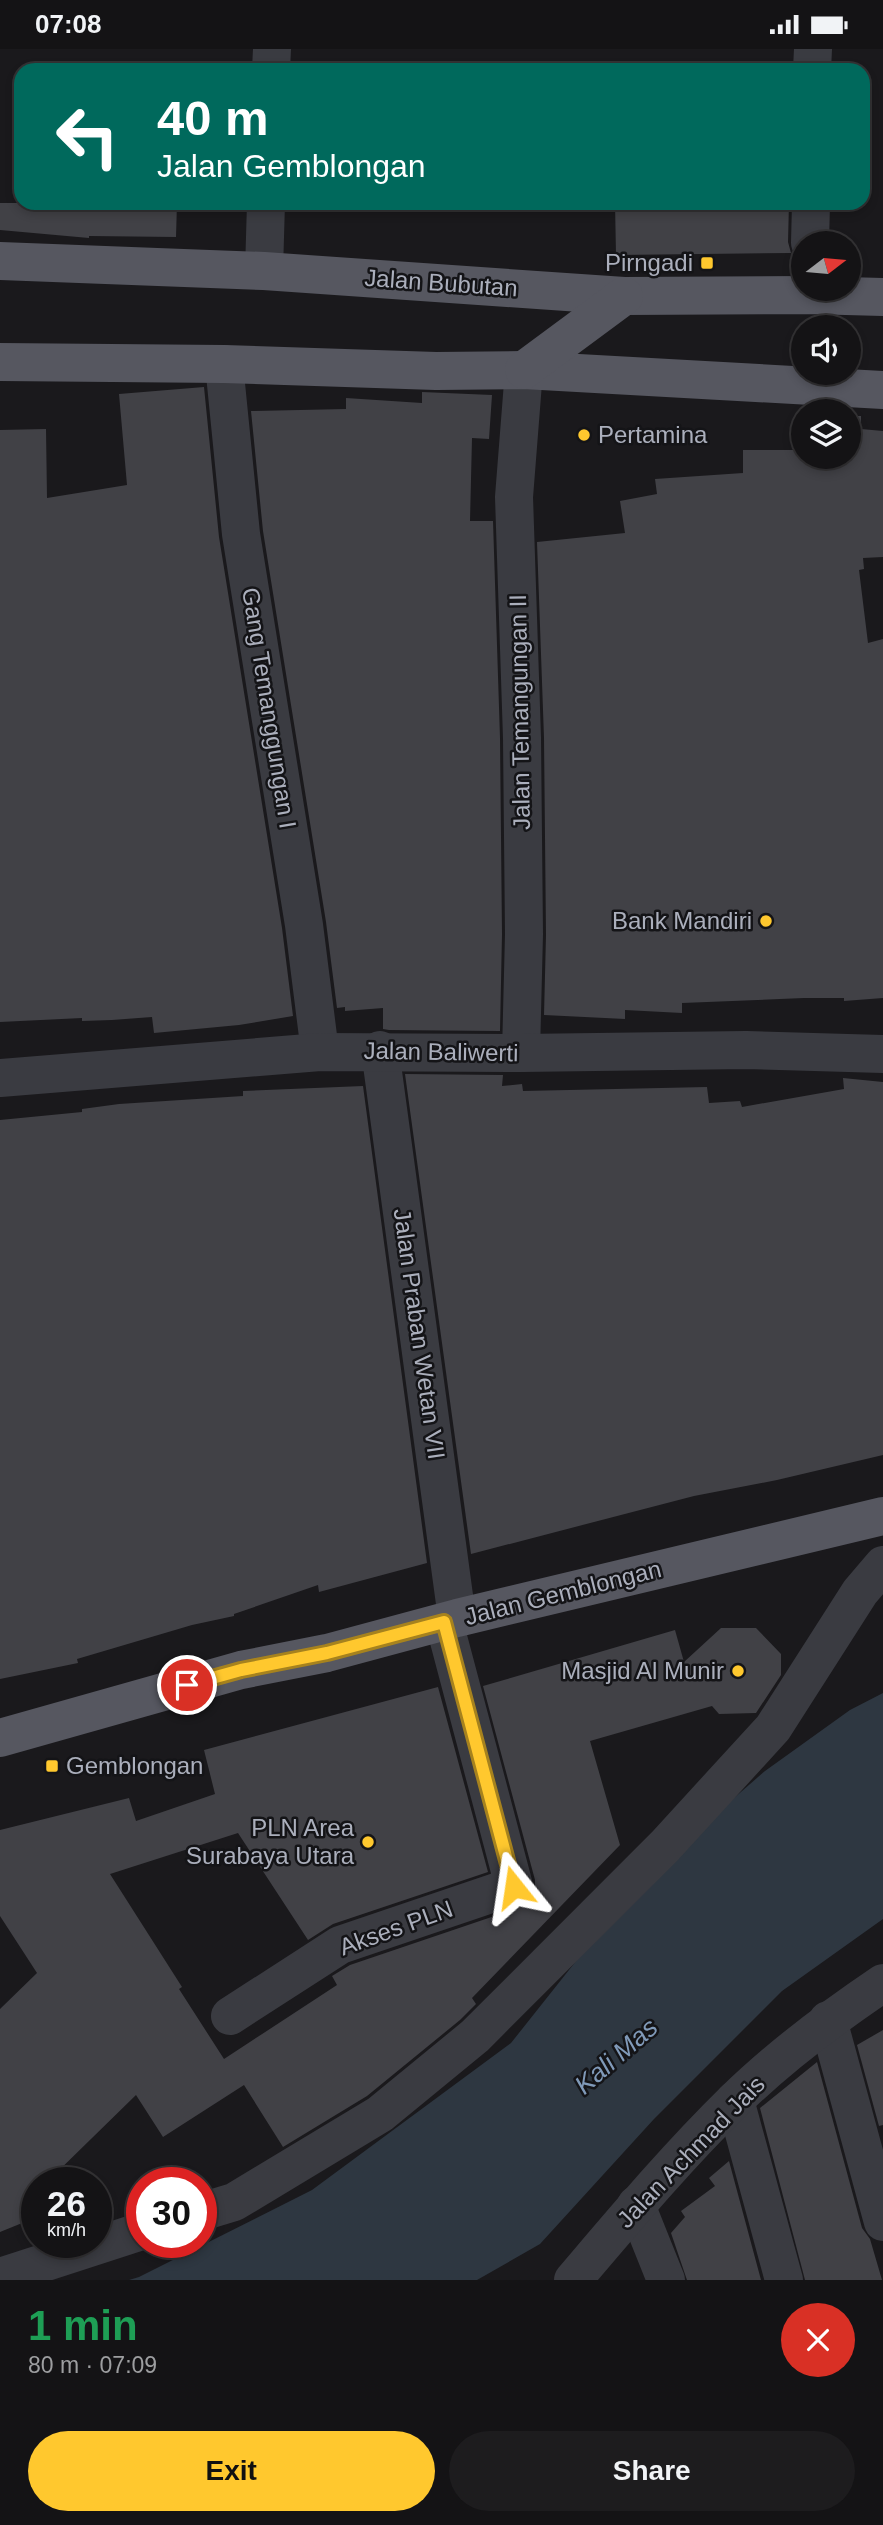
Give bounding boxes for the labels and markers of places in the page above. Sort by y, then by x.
place label: Pirngadi [605,249,693,276]
marker: Pirngadi [699,255,715,271]
place label: Pertamina [598,421,708,448]
marker: Pertamina [576,427,592,443]
place label: Bank Mandiri [612,907,752,934]
marker: Bank Mandiri [758,913,774,929]
pin [157,1655,217,1715]
place label: Masjid Al Munir [561,1657,724,1684]
marker: Masjid Al Munir [730,1663,746,1679]
place label: Gemblongan [66,1752,203,1779]
marker: Gemblongan [44,1758,60,1774]
place label: PLN Area Surabaya Utara [186,1814,355,1869]
marker: PLN Area Surabaya Utara [360,1834,376,1850]

